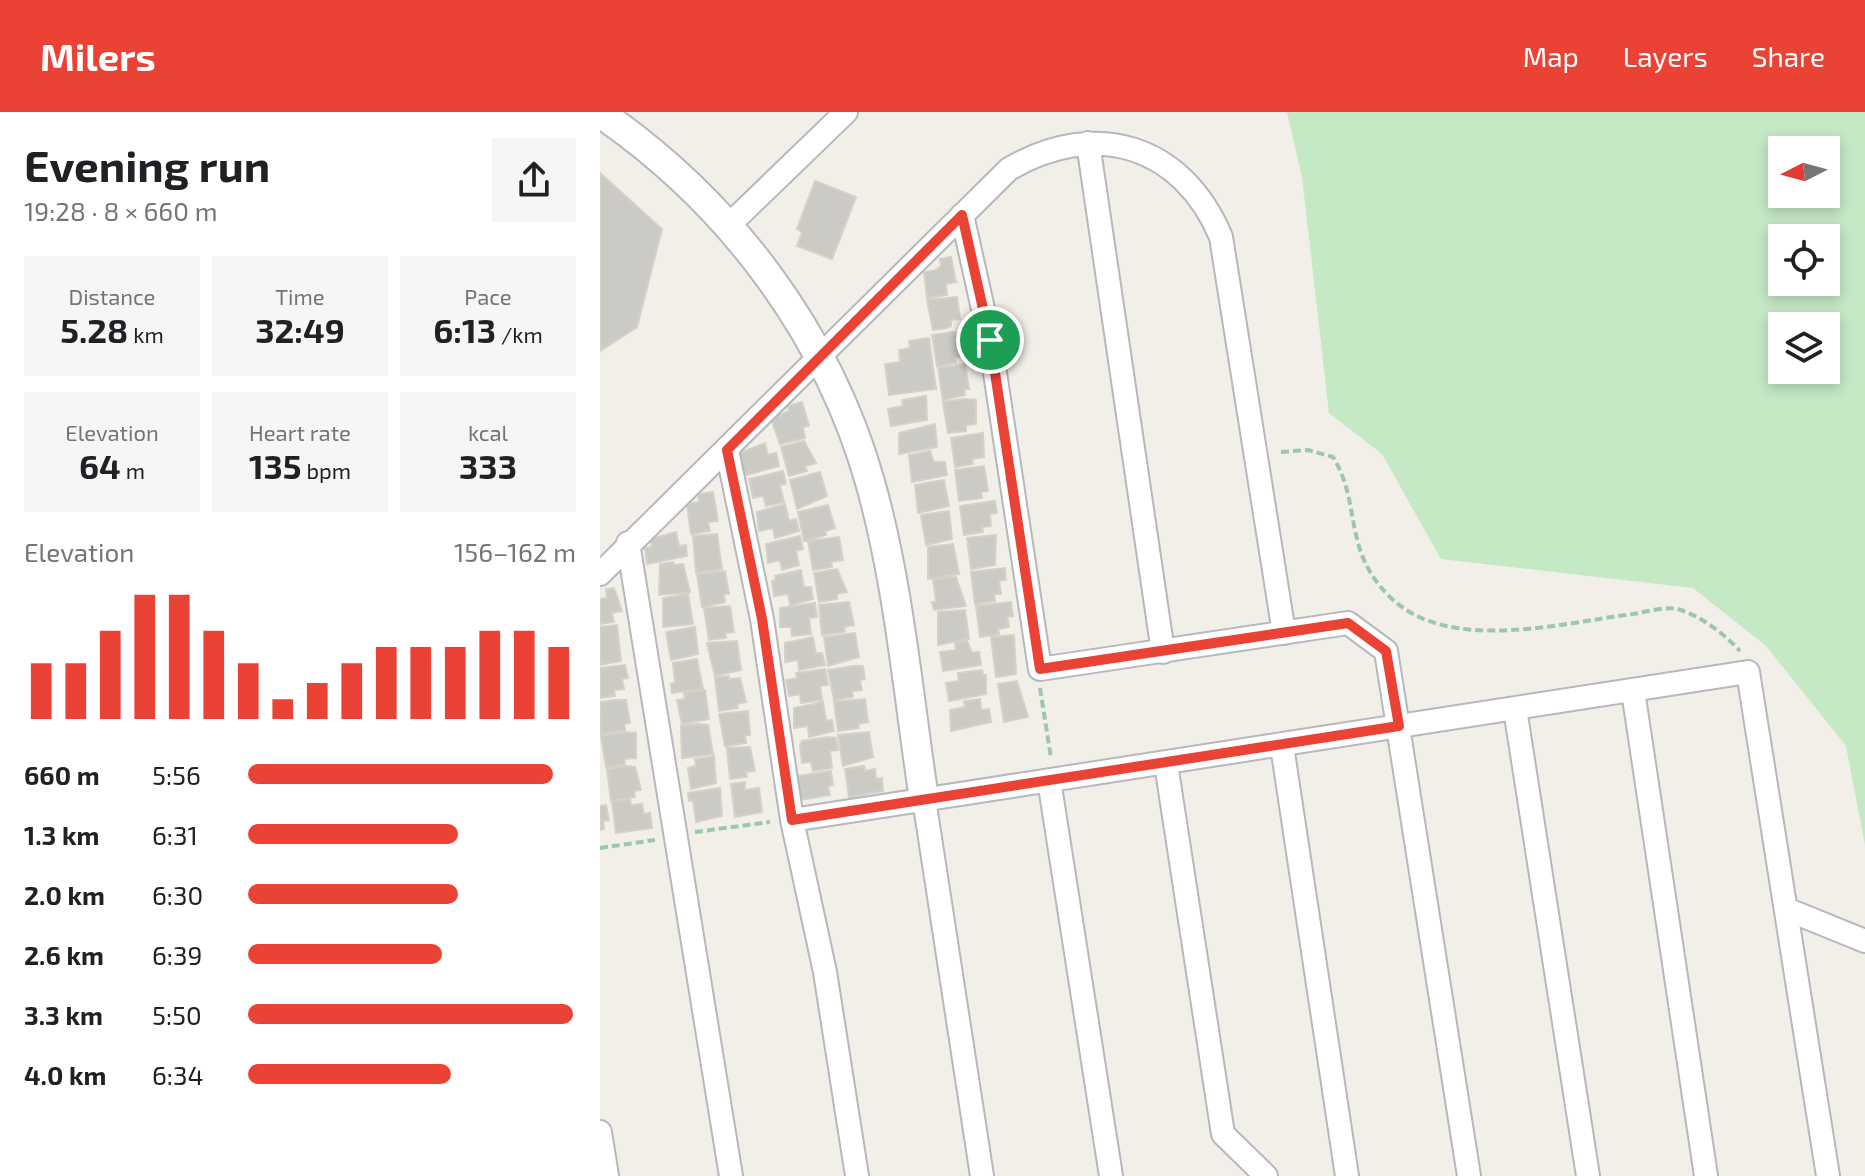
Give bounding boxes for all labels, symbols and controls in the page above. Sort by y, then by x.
text: Milers [40,33,156,79]
text: Map [1523,39,1579,73]
text: Layers [1623,39,1708,73]
text: Share [1752,39,1825,73]
north arrow [1768,136,1840,208]
map controls [1768,136,1840,384]
text: Evening run [24,138,270,191]
button: share [492,138,576,222]
text: 19:28 · 8 × 660 m [24,195,217,226]
button: locate [1768,224,1840,296]
text: Distance [69,283,155,309]
text: Time [275,283,325,309]
text: Pace [464,283,512,309]
pin [956,306,1024,374]
text: 5.28 [60,309,128,350]
text: 32:49 [255,309,345,350]
text: 6:13 [433,309,496,350]
button: layers [1768,312,1840,384]
icon: arrive [968,318,1012,362]
text: km [128,321,164,347]
text: /km [496,321,543,347]
text: Elevation [65,419,159,445]
text: Heart rate [249,419,351,445]
text: kcal [468,419,508,445]
text: 64 [79,445,121,486]
text: 135 [249,445,302,486]
text: 333 [459,445,517,486]
text: m [121,457,145,483]
text: bpm [302,457,351,483]
text: Elevation [24,536,134,567]
text: 156–162 m [454,536,576,567]
text: 660 m [24,759,100,790]
text: 5:56 [152,759,201,790]
text: 1.3 km [24,819,99,850]
text: 6:31 [152,819,198,850]
text: 2.0 km [24,879,105,910]
text: 6:30 [152,879,203,910]
text: 2.6 km [24,939,104,970]
text: 6:39 [152,939,202,970]
text: 3.3 km [24,999,103,1030]
text: 5:50 [152,999,202,1030]
text: 4.0 km [24,1059,106,1090]
text: 6:34 [152,1059,203,1090]

